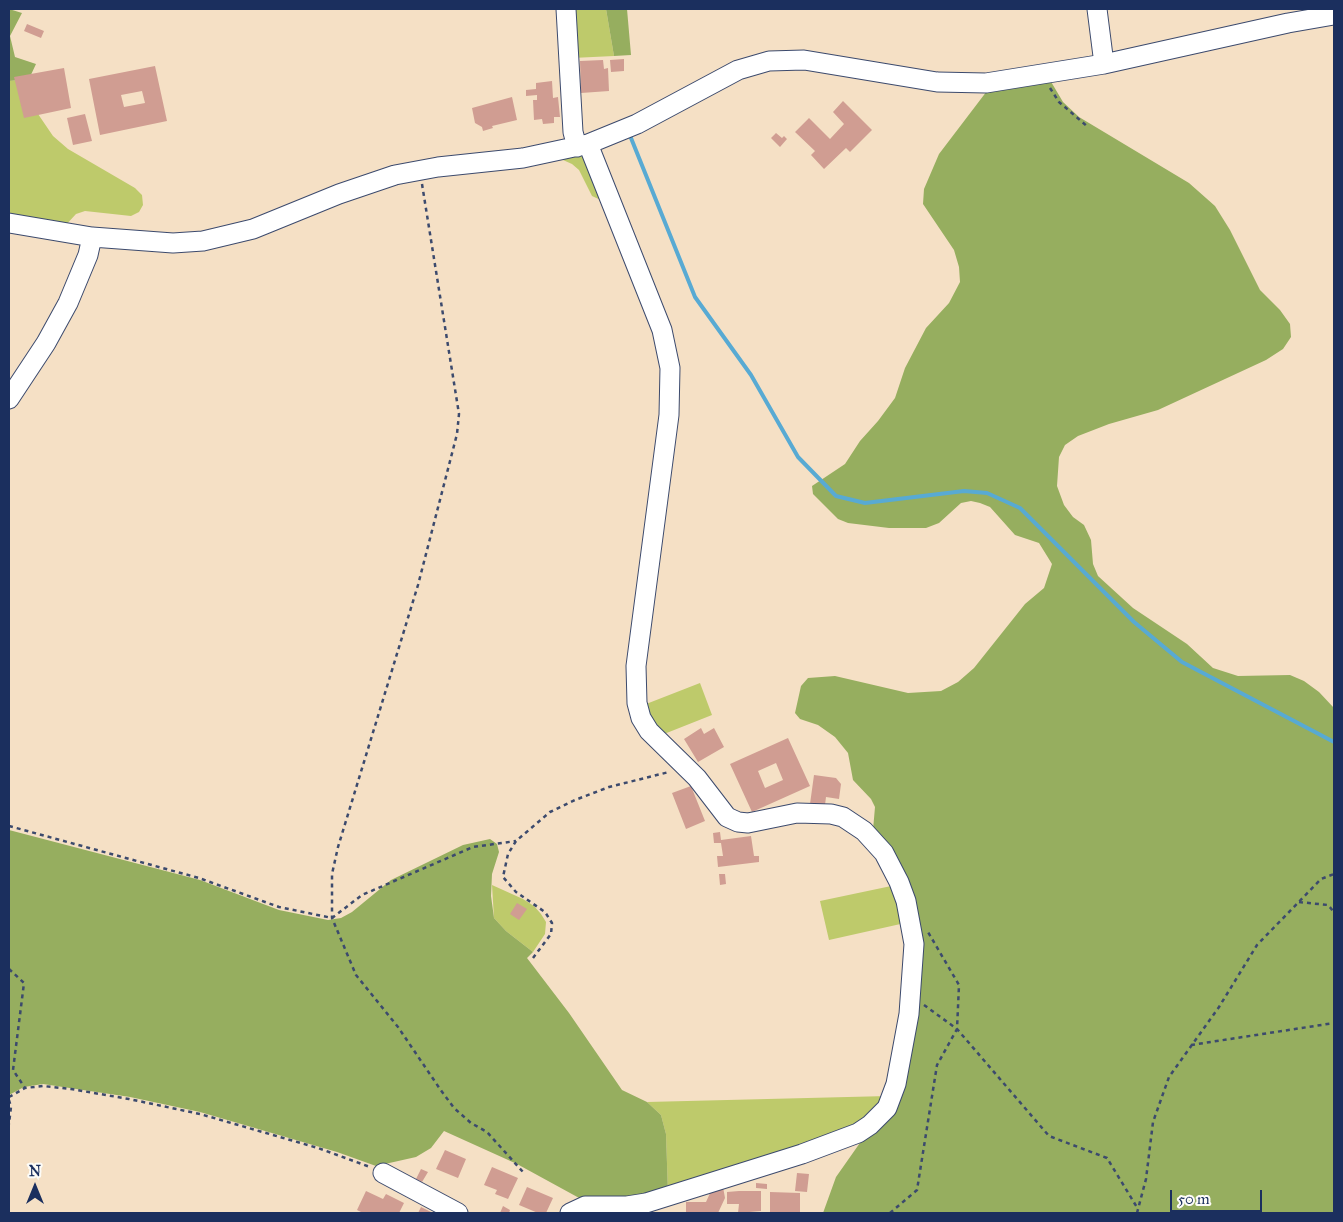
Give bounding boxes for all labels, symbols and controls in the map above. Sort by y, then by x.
north arrow [10,1162,60,1212]
text: N [29,1163,41,1180]
scale bar [1173,1180,1266,1212]
text: 50 m [1178,1190,1210,1208]

